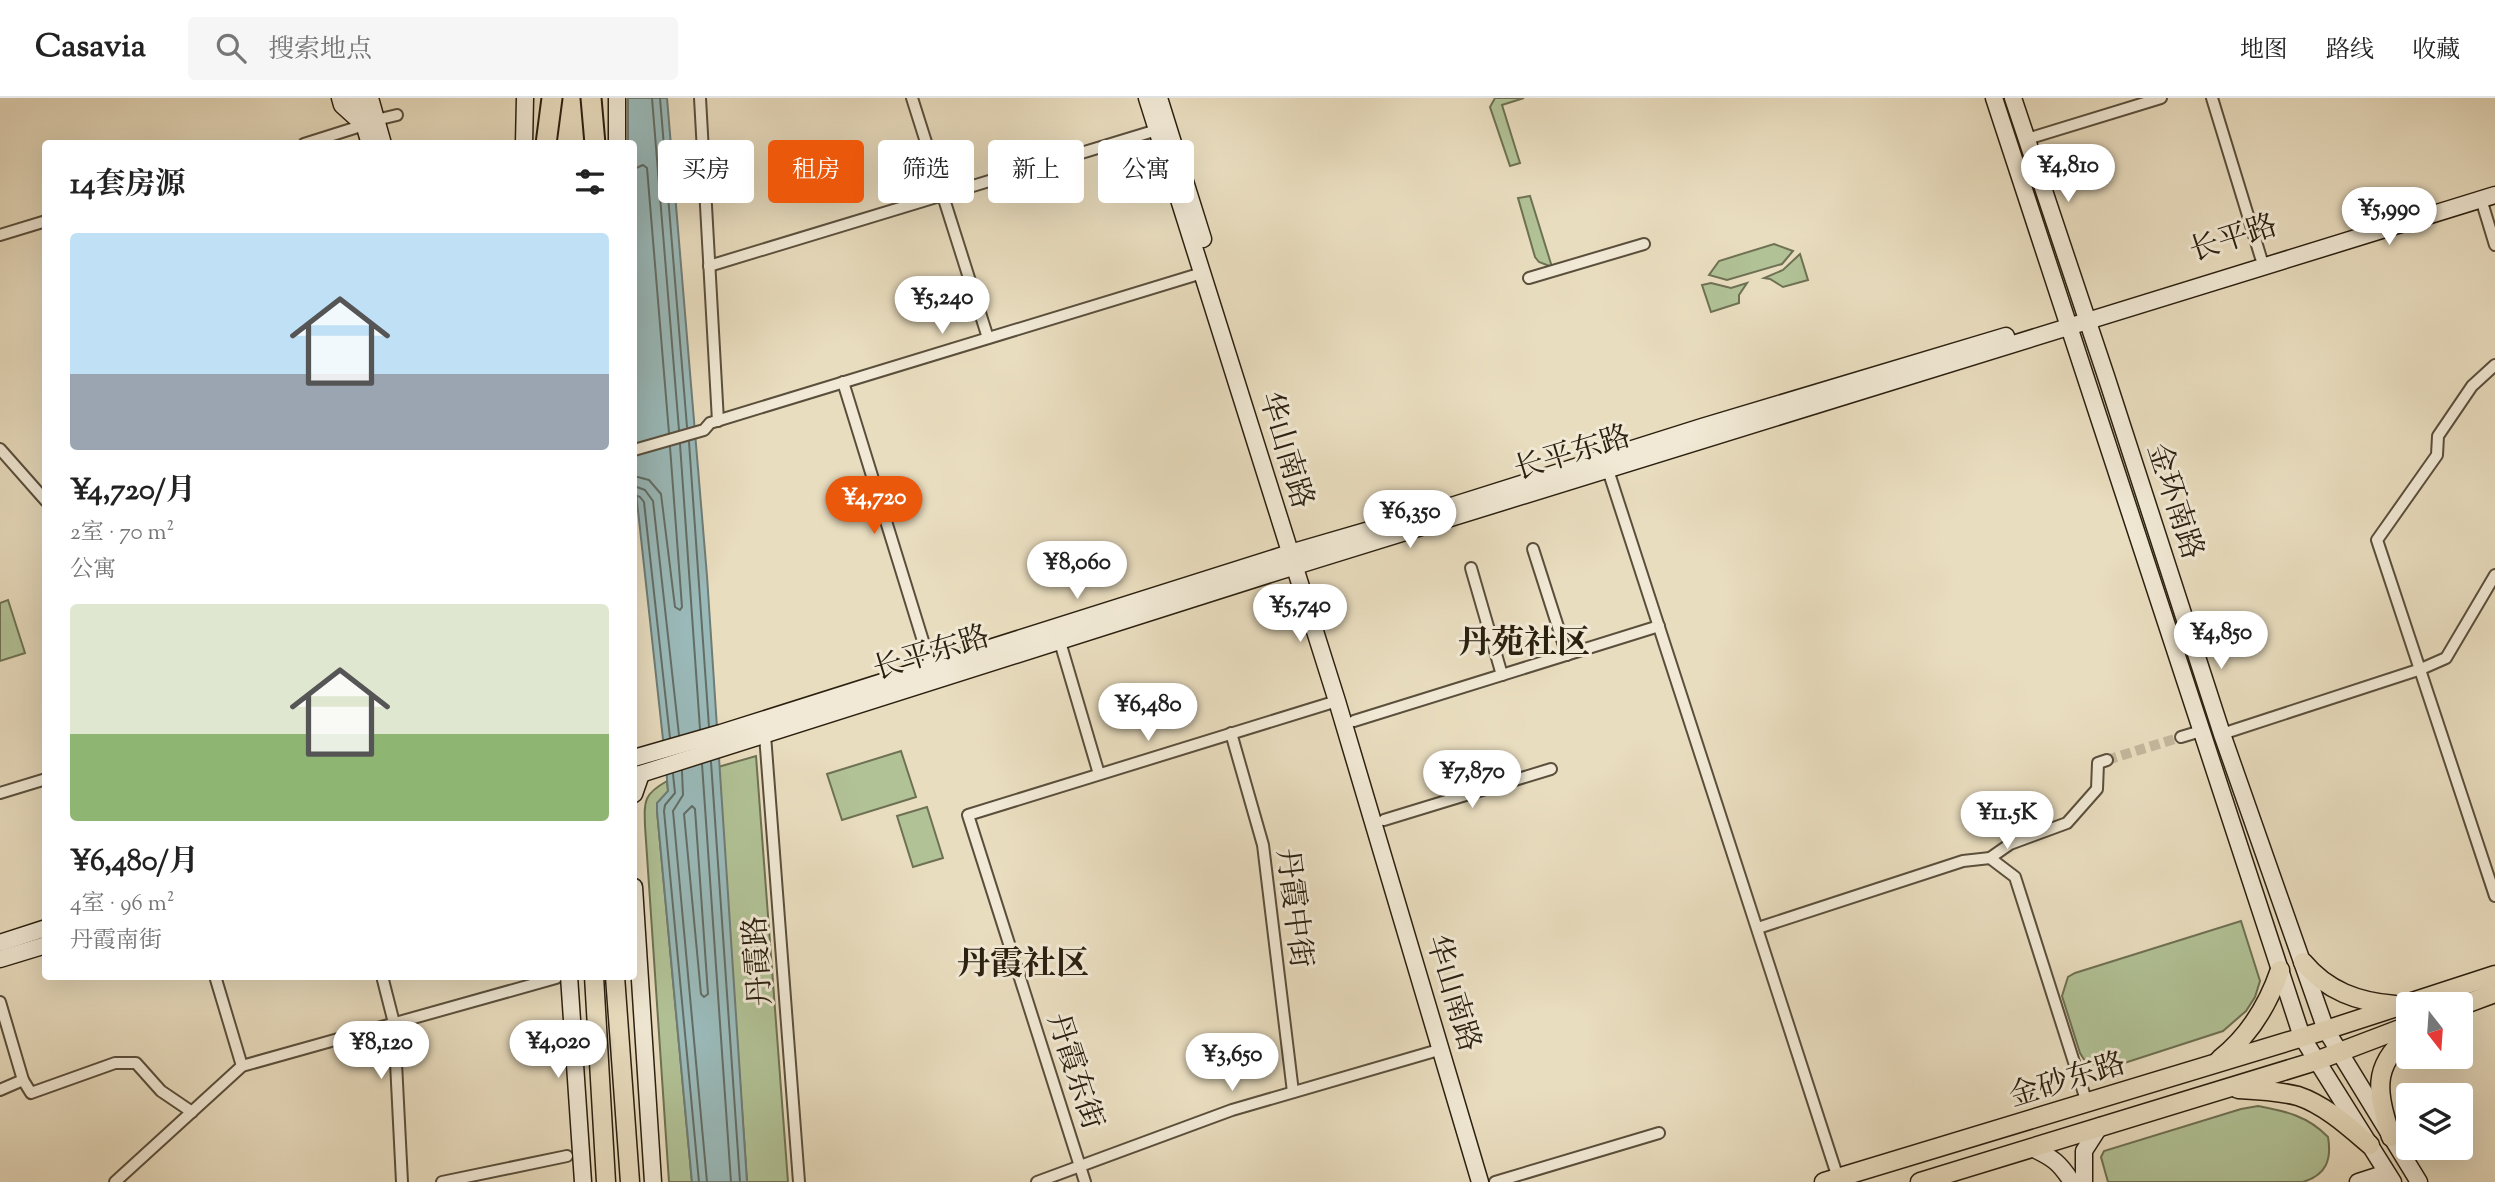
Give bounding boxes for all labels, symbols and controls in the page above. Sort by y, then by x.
search box [188,17,678,80]
text: Casavia [35,24,146,72]
icon: search [212,29,250,67]
text: 搜索地点 [268,32,372,69]
text: 地图 [2240,34,2288,68]
text: 路线 [2326,34,2374,68]
text: 收藏 [2412,34,2460,68]
chip: 买房 [658,140,754,203]
chip: 租房 [768,140,864,203]
chip: 筛选 [878,140,974,203]
chip: 新上 [988,140,1084,203]
chip: 公寓 [1098,140,1194,203]
pin: ¥4,810 [2011,144,2125,204]
text: ¥4,810 [2037,150,2099,183]
icon: filters [571,163,609,201]
text: 14套房源 [70,164,185,207]
pin: ¥5,990 [2332,188,2446,247]
text: ¥5,990 [2358,193,2420,226]
street label: 长平路 [2184,205,2283,274]
pin: ¥5,240 [885,276,999,336]
icon: home [277,278,403,404]
text: ¥5,240 [911,282,973,315]
street label: 华山南路 [1247,387,1323,514]
street label: 长平东路 [1509,416,1636,492]
street label: 金环南路 [2135,438,2213,565]
text: ¥4,720/月 [70,470,196,513]
pin: ¥4,720 [817,476,931,536]
text: ¥4,720 [841,482,907,515]
pin: ¥6,350 [1353,490,1467,550]
text: ¥6,350 [1379,496,1441,529]
text: 2室 · 70 m² [70,517,174,550]
pin: ¥8,060 [1020,542,1134,601]
text: ¥8,060 [1043,547,1111,580]
text: 公寓 [70,554,116,587]
pin: ¥5,740 [1243,584,1357,644]
text: ¥5,740 [1269,590,1331,623]
pin: ¥4,850 [2164,612,2278,671]
street label: 长平东路 [868,616,995,692]
text: ¥4,850 [2190,617,2252,650]
district label: 丹苑社区 [1458,621,1590,669]
icon: home [277,649,403,775]
pin: ¥6,480 [1091,684,1205,743]
text: ¥6,480 [1114,689,1182,722]
pin: ¥7,870 [1415,750,1529,810]
text: ¥7,870 [1439,756,1505,789]
pin: ¥11.5K [1950,792,2064,851]
text: ¥11.5K [1977,797,2037,830]
text: ¥6,480/月 [70,841,199,884]
street label: 丹霞中街 [1264,846,1321,970]
text: 4室 · 96 m² [70,888,174,921]
street label: 丹霞路 [735,914,784,1007]
text: 丹霞南街 [70,925,162,958]
street label: 华山南路 [1414,930,1490,1057]
district label: 丹霞社区 [957,942,1089,990]
north arrow [2396,992,2473,1069]
map controls [2396,992,2473,1160]
street label: 丹霞东街 [1035,1008,1113,1135]
pin: ¥4,020 [501,1020,615,1080]
pin: ¥8,120 [324,1021,438,1081]
text: ¥4,020 [526,1026,591,1059]
text: ¥8,120 [349,1027,413,1060]
pin: ¥3,650 [1175,1034,1289,1093]
text: ¥3,650 [1202,1039,1262,1072]
street label: 金砂东路 [2004,1043,2131,1119]
button: layers [2396,1083,2473,1160]

